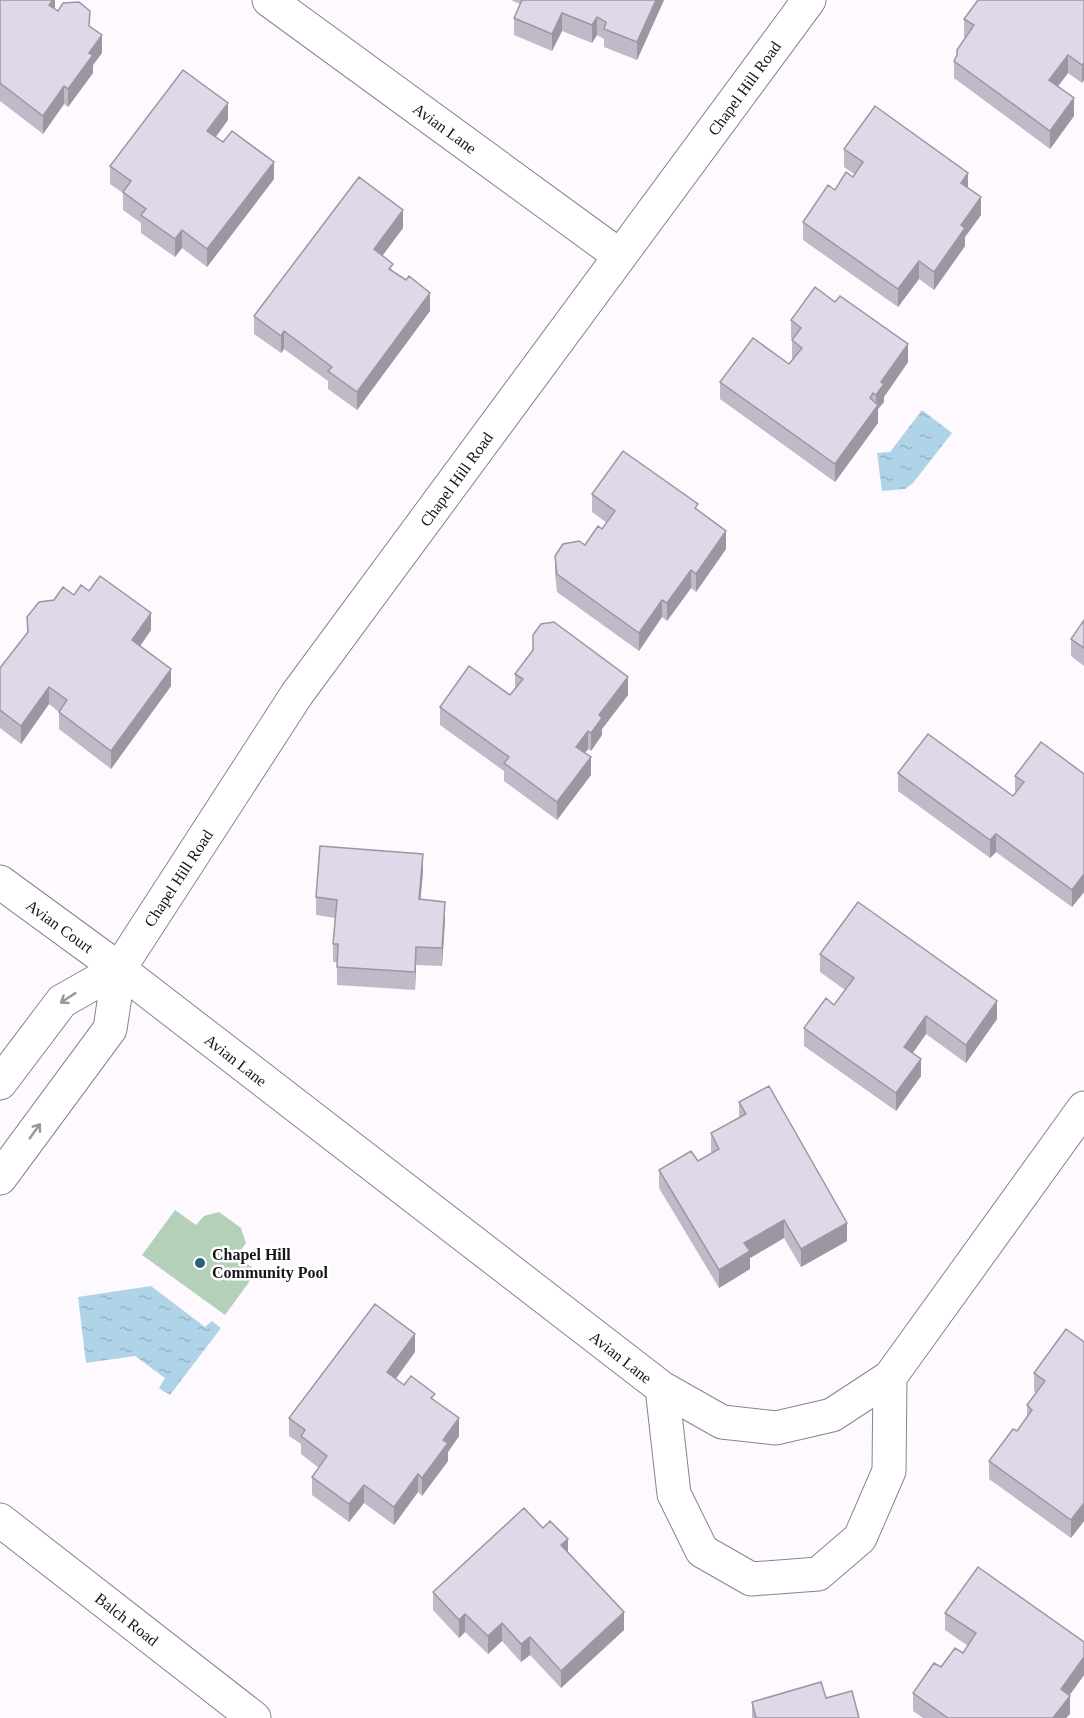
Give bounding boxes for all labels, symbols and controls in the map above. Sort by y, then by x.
street label: Chapel Hill Road [705,38,785,139]
street label: Avian Lane [410,100,480,157]
street label: Chapel Hill Road [417,429,497,530]
street label: Chapel Hill Road [141,827,217,930]
street label: Avian Court [23,896,97,957]
one-way arrow [60,992,77,1005]
street label: Avian Lane [201,1031,270,1090]
one-way arrow [29,1124,41,1140]
place label: Chapel Hill Community Pool [212,1246,329,1282]
marker: Chapel Hill Community Pool [193,1256,207,1270]
street label: Avian Lane [586,1328,655,1387]
street label: Balch Road [92,1590,162,1649]

